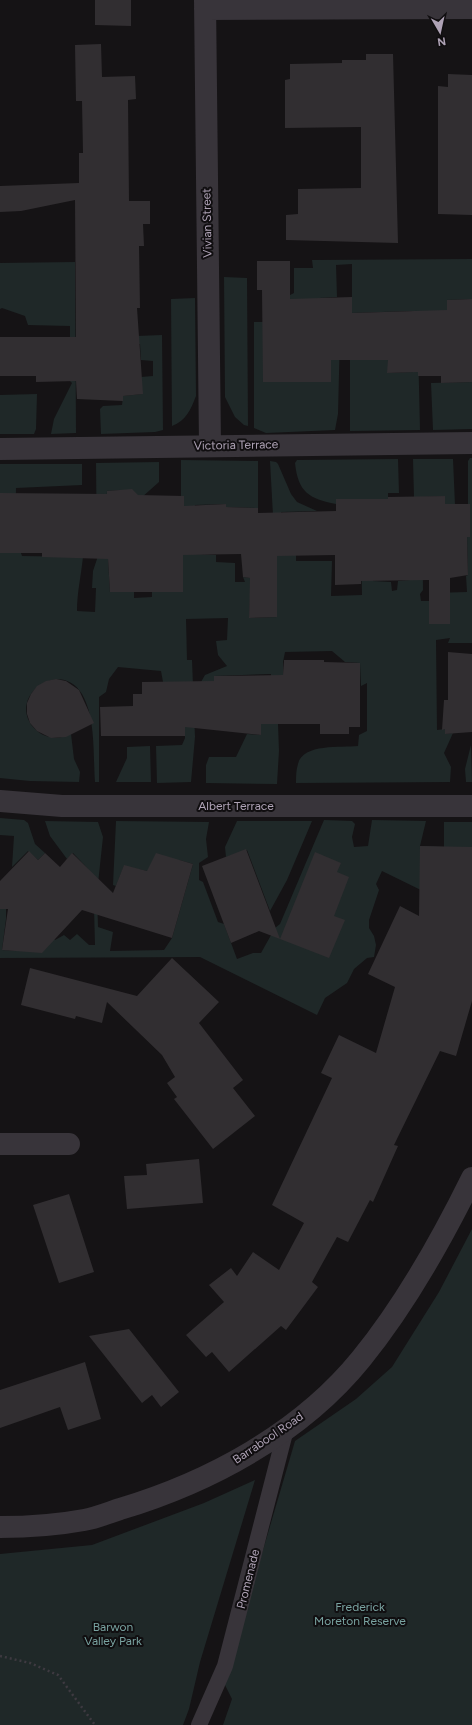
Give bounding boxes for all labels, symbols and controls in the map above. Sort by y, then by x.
north arrow [420,12,460,52]
text: N [436,34,447,48]
street label: Vivian Street [199,188,215,258]
street label: Victoria Terrace [194,437,279,453]
street label: Albert Terrace [198,799,274,813]
street label: Barrabool Road [230,1409,306,1467]
street label: Promenade [234,1547,262,1610]
park label: Frederick Moreton Reserve [314,1600,406,1628]
park label: Barwon Valley Park [84,1620,142,1648]

